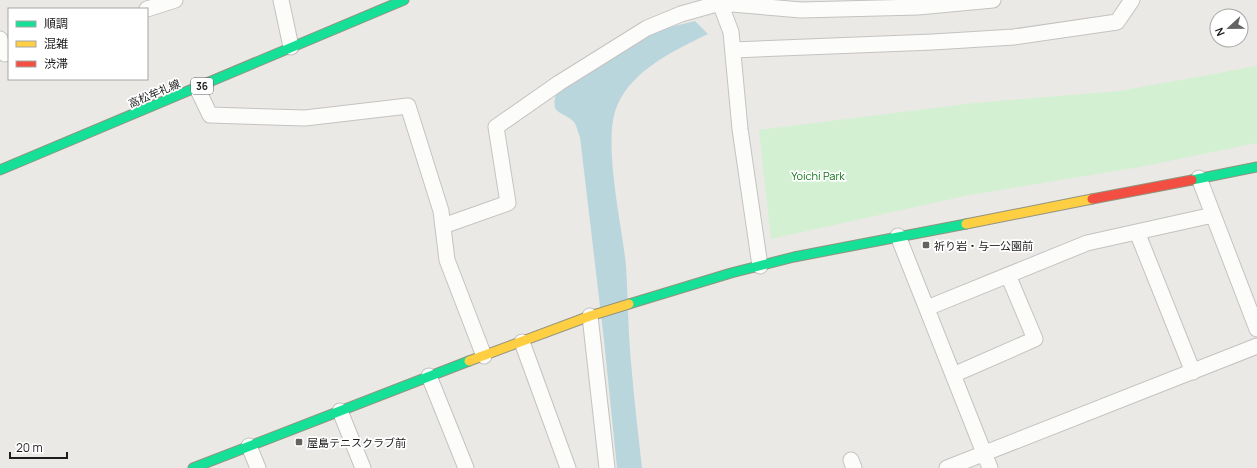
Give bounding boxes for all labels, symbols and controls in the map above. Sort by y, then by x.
legend [8,8,148,80]
north arrow [1209,8,1249,48]
text: 順調 [44,15,68,32]
text: N [1211,25,1228,38]
text: 混雑 [44,35,68,52]
text: 渋滞 [44,55,68,72]
street label: 高松牟礼線 [126,75,182,111]
road number: 36 [191,78,213,94]
park label: Yoichi Park [791,168,845,183]
place label: 祈り岩・与一公園前 [934,238,1033,253]
marker: 祈り岩・与一公園前 [921,240,931,250]
scale bar [10,434,67,460]
place label: 屋島テニスクラブ前 [307,435,406,450]
marker: 屋島テニスクラブ前 [294,437,304,447]
text: 20 m [16,439,43,456]

